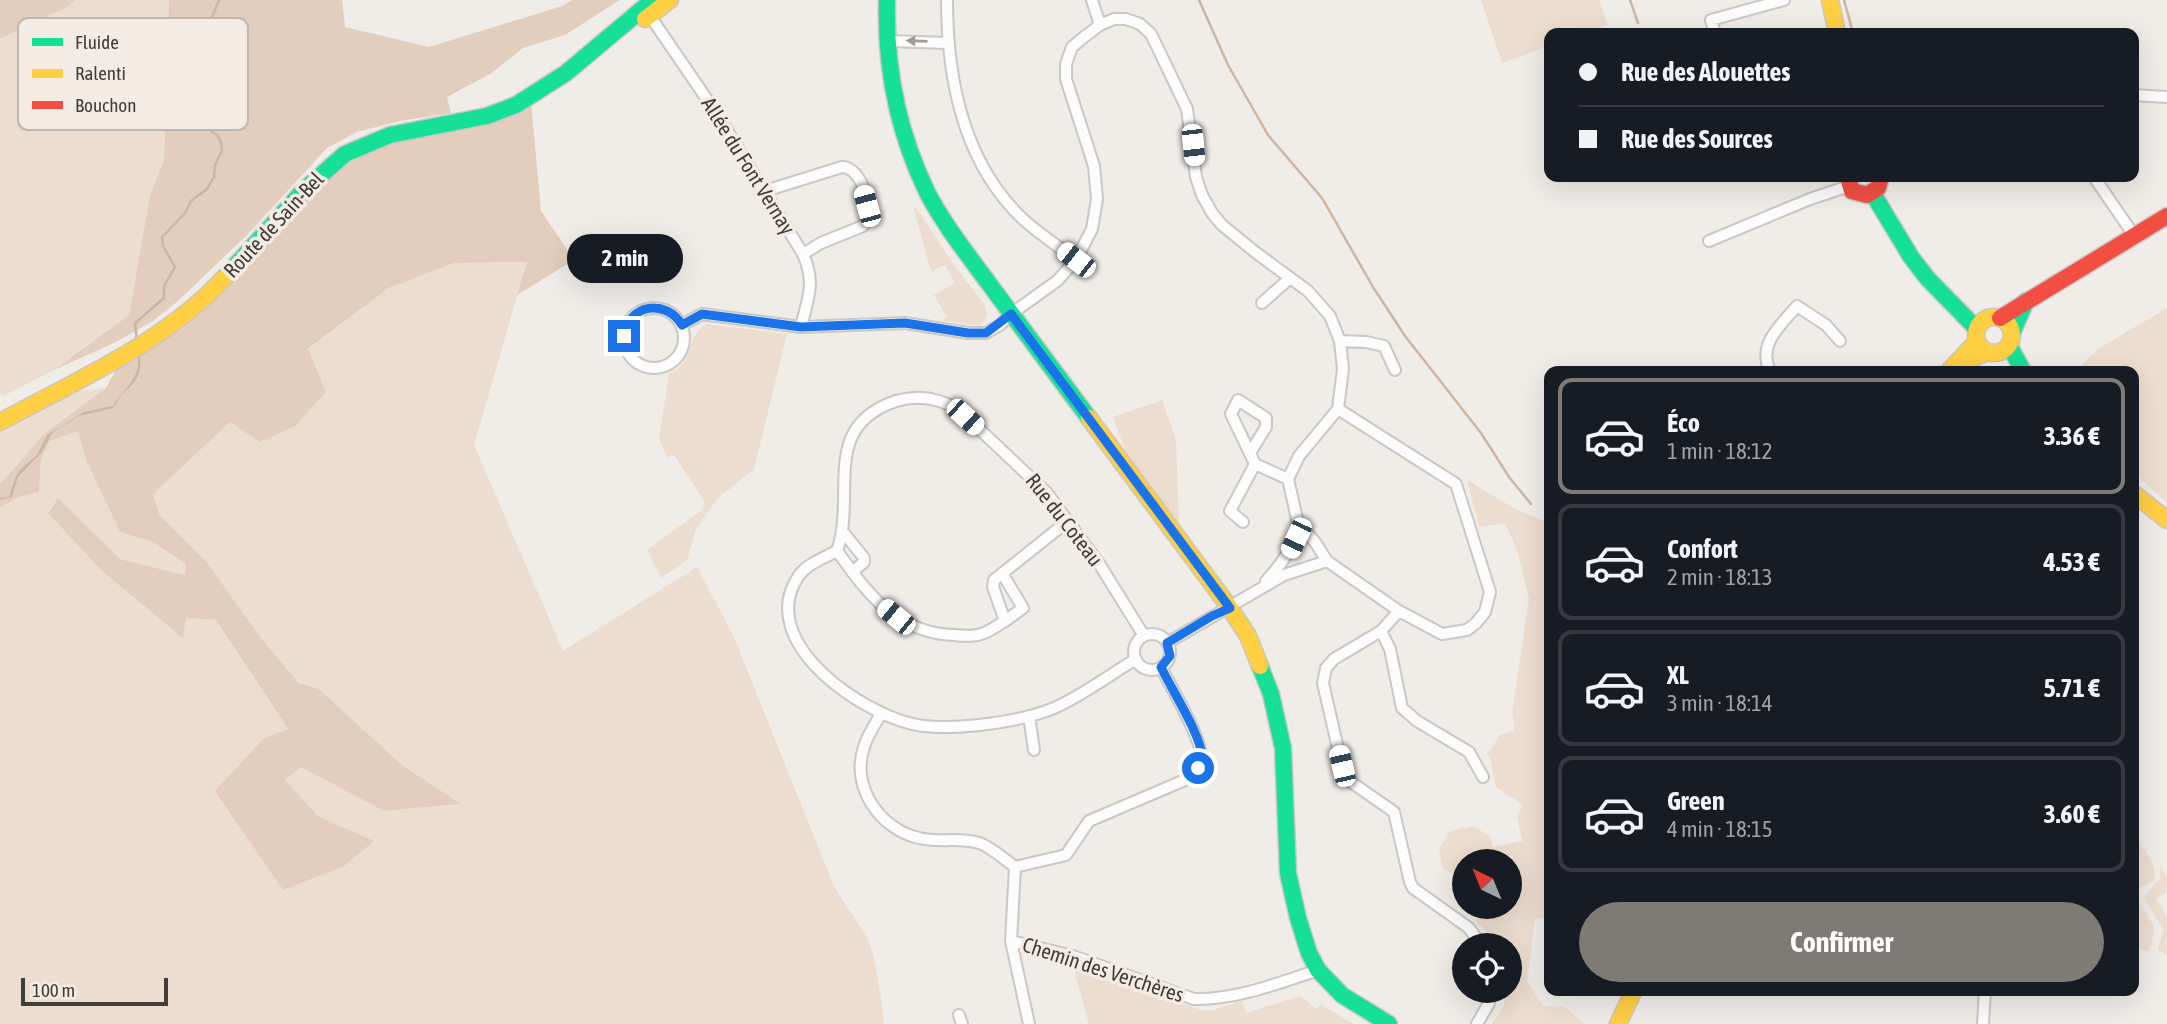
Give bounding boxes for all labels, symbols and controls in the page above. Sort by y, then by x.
legend [18,18,248,130]
text: Fluide [75,31,119,53]
one-way arrow [906,36,928,47]
text: Rue des Alouettes [1621,57,1790,87]
text: Ralenti [75,62,126,84]
street label: Allée du Font Vernay [697,93,801,239]
text: Bouchon [75,94,137,116]
car [1181,123,1206,167]
text: Rue des Sources [1621,124,1773,154]
street label: Route de Sain-Bel [218,166,328,282]
car [852,183,883,229]
callout: 2 min [566,234,682,284]
car [1053,239,1100,281]
text: 2 min [602,245,648,271]
route end [608,320,640,352]
car [943,395,988,439]
icon: car [1583,405,1646,468]
text: Éco [1667,408,1700,438]
text: 3.36 € [2043,421,2100,451]
text: 1 min · 18:12 [1667,438,1773,464]
street label: Rue du Coteau [1021,468,1108,570]
car [1278,515,1315,561]
icon: car [1583,531,1646,594]
text: Confort [1667,534,1738,564]
text: 4.53 € [2043,547,2100,577]
text: 2 min · 18:13 [1667,564,1773,590]
car [874,596,919,638]
icon: car [1583,657,1646,720]
text: XL [1667,660,1689,690]
text: 5.71 € [2043,673,2100,703]
text: 3 min · 18:14 [1667,690,1773,716]
car [1328,743,1357,789]
route start [1182,752,1214,784]
icon: car [1583,783,1646,846]
text: Green [1667,786,1725,816]
text: 3.60 € [2043,799,2100,829]
text: 4 min · 18:15 [1667,816,1773,842]
north arrow [1452,849,1522,919]
map controls [1452,849,1522,1003]
button: Confirmer [1579,902,2104,982]
street label: Chemin des Verchères [1020,932,1187,1006]
button: locate [1452,933,1522,1003]
scale bar [21,975,168,1007]
text: 100 m [32,979,75,1001]

